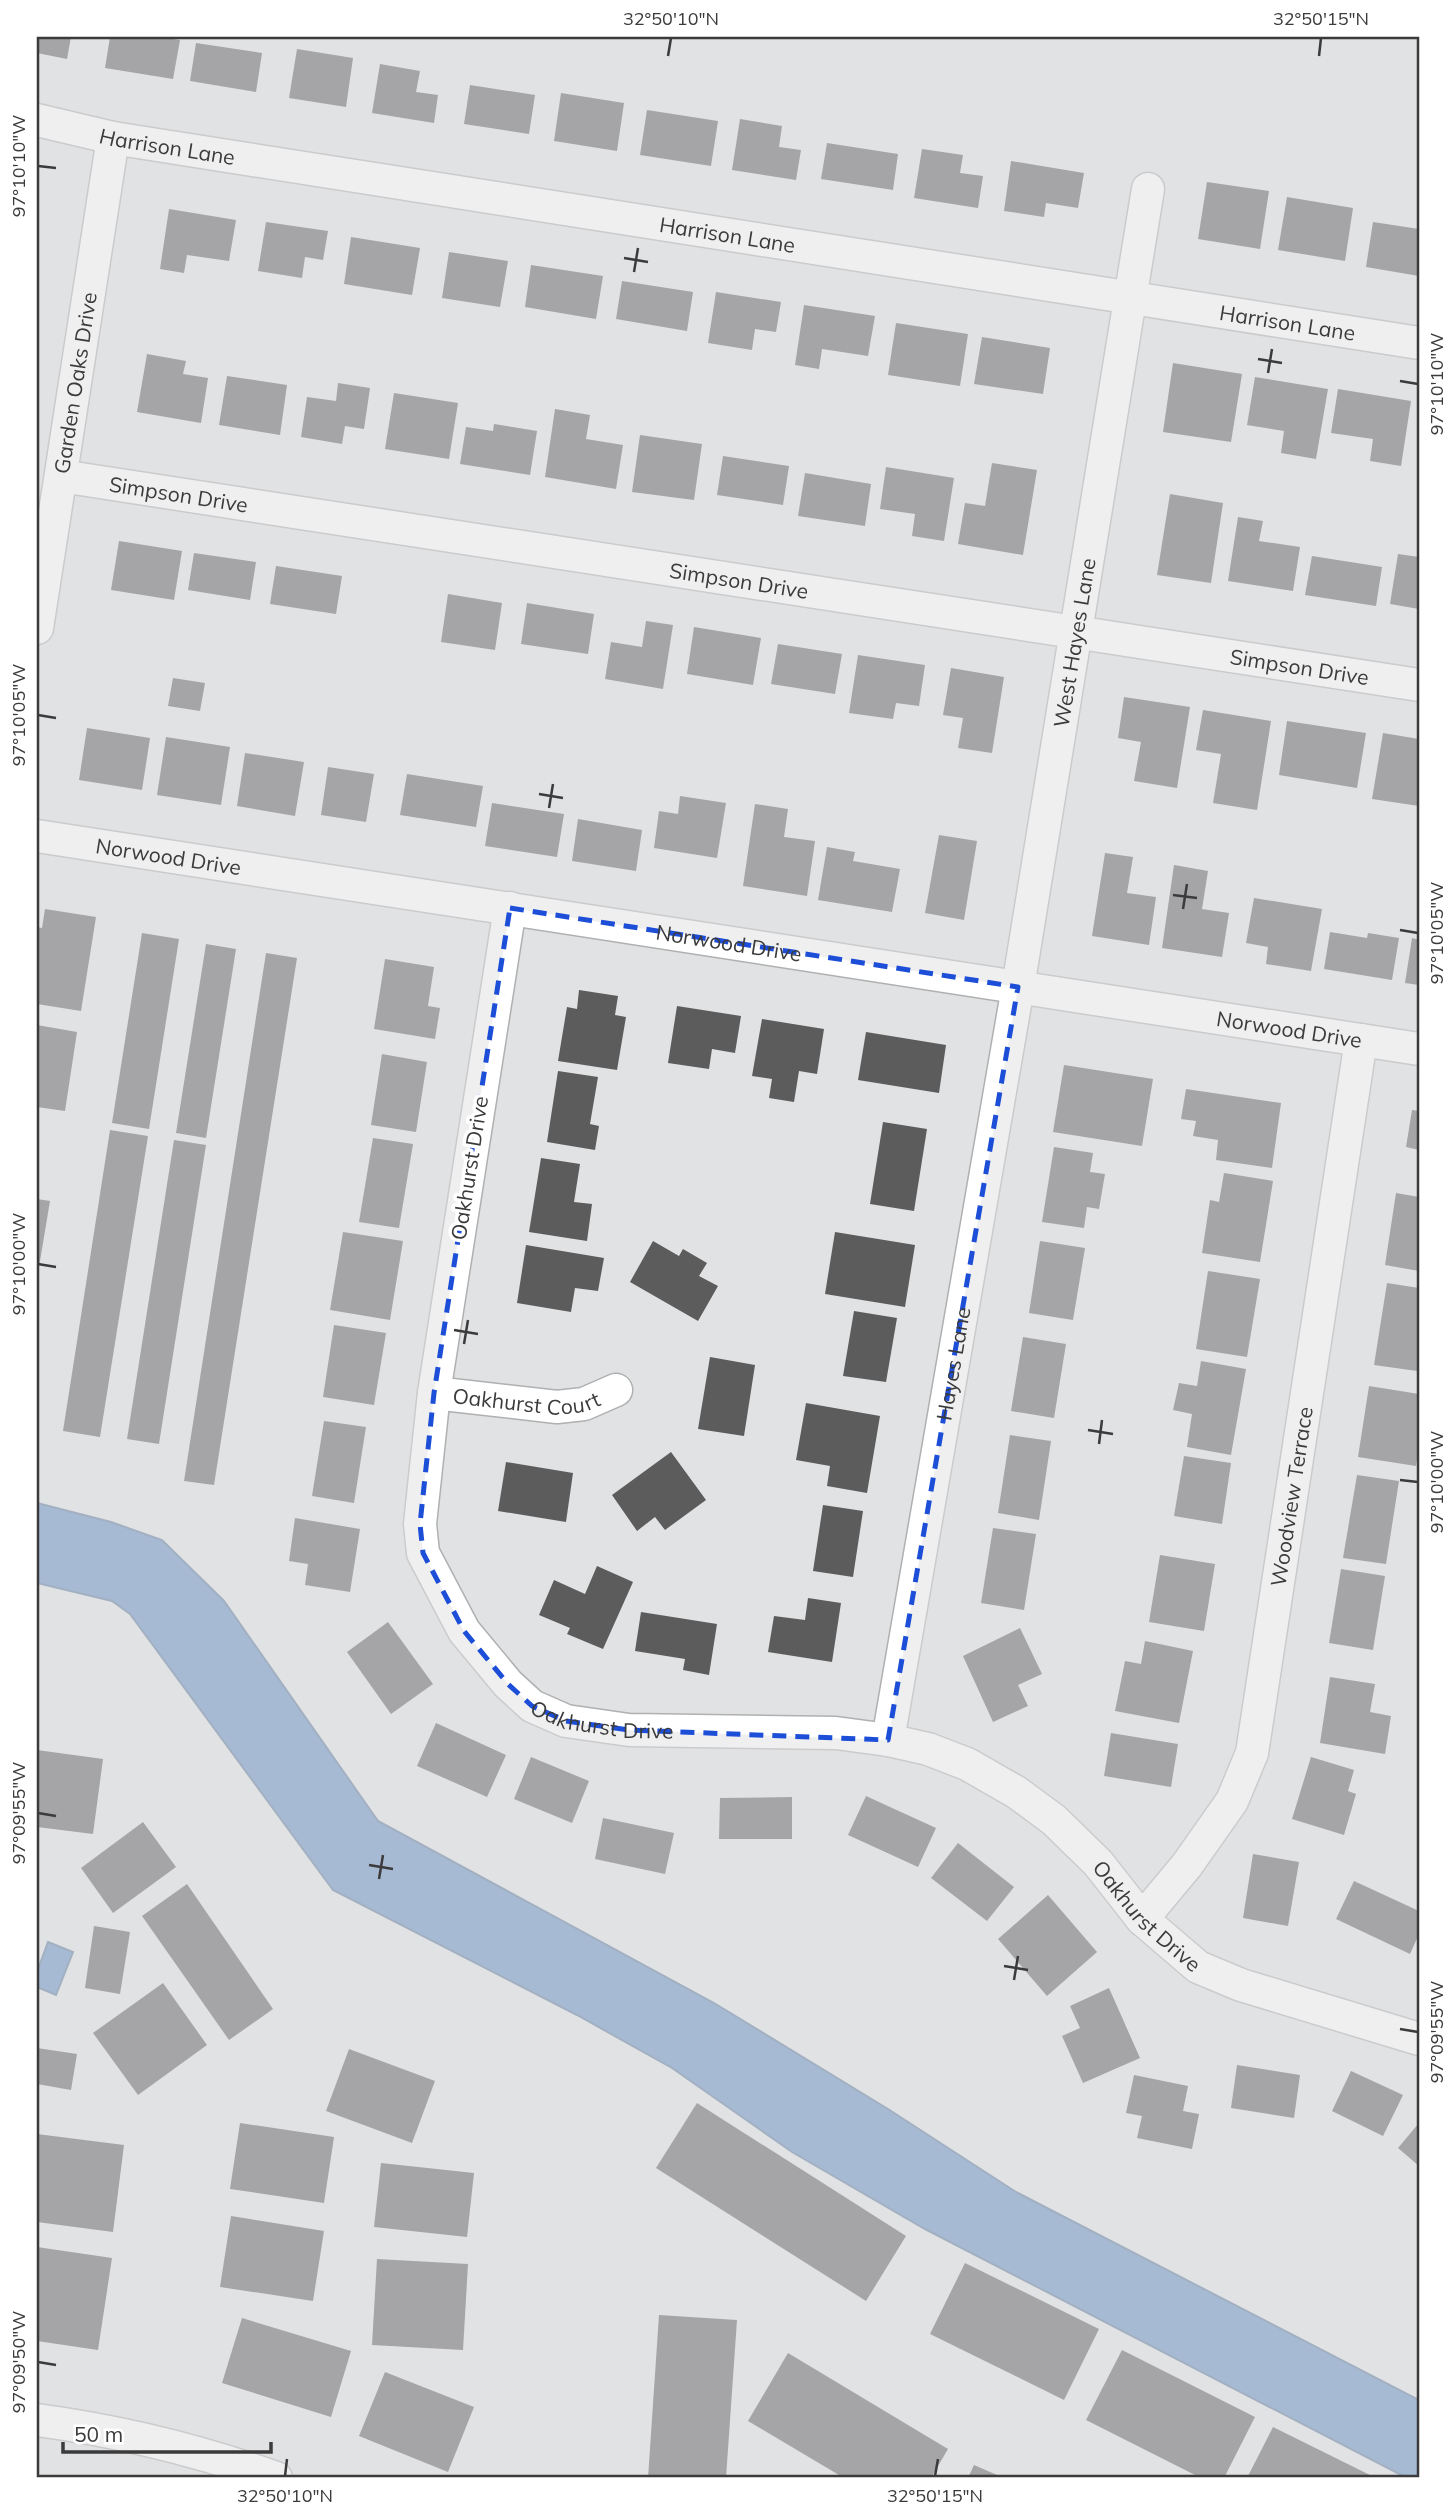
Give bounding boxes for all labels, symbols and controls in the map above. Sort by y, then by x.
text: 32°50'10"N [623,7,719,30]
text: 32°50'15"N [1273,7,1369,30]
text: 97°10'10"W [7,115,30,217]
street label: Harrison Lane [97,122,237,170]
street label: Harrison Lane [658,211,797,258]
street label: Garden Oaks Drive [48,290,102,476]
street label: Harrison Lane [1218,299,1357,346]
text: 97°10'10"W [1425,333,1448,435]
street label: Simpson Drive [107,471,250,518]
street label: West Hayes Lane [1047,556,1101,729]
street label: Simpson Drive [668,557,810,604]
street label: Simpson Drive [1228,643,1371,690]
text: 97°10'05"W [7,664,30,766]
street label: Norwood Drive [94,832,243,880]
text: 97°10'05"W [1425,882,1448,984]
street label: Norwood Drive [654,919,803,967]
street label: Norwood Drive [1215,1005,1364,1053]
street label: Oakhurst Drive [445,1094,493,1242]
text: 97°10'00"W [7,1213,30,1315]
street label: Hayes Lane [930,1305,976,1422]
street label: Oakhurst Court [451,1382,604,1420]
street label: Woodview Terrace [1265,1405,1318,1588]
text: 97°10'00"W [1425,1431,1448,1533]
street label: Oakhurst Drive [527,1694,674,1744]
text: 97°09'55"W [7,1762,30,1864]
street label: Oakhurst Drive [1088,1855,1207,1977]
text: 97°09'55"W [1425,1981,1448,2083]
text: 97°09'50"W [7,2311,30,2413]
scale bar [63,2410,271,2454]
text: 50 m [74,2421,123,2447]
text: 32°50'10"N [237,2484,333,2507]
text: 32°50'15"N [887,2484,983,2507]

